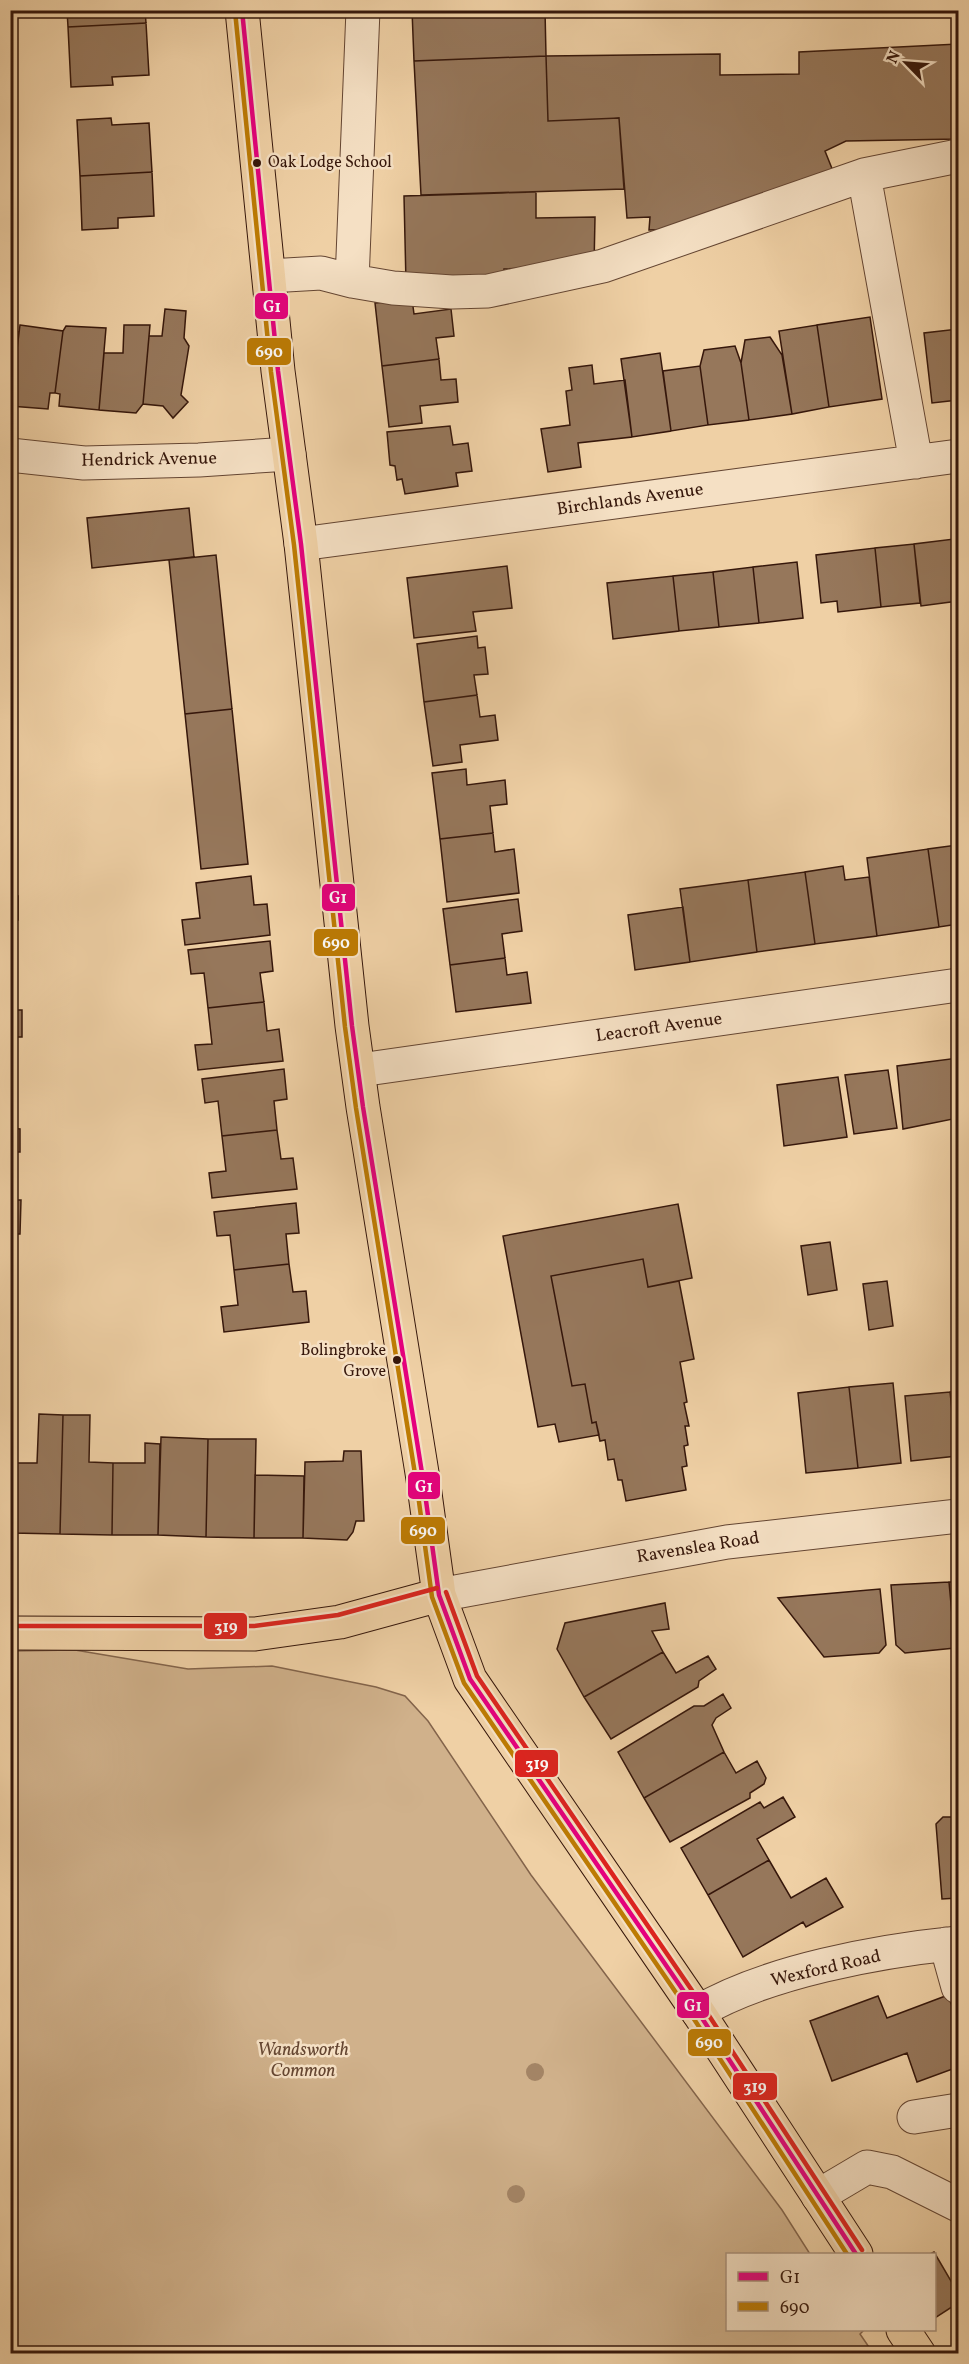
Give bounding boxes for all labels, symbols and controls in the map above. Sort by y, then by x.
north arrow [876,33,936,93]
text: N [882,47,907,67]
place label: Oak Lodge School [268,152,392,174]
marker: Oak Lodge School [251,157,263,169]
line badge: G1 [254,292,289,320]
text: G1 [263,297,281,319]
line badge: 690 [246,337,292,366]
text: 690 [255,342,283,364]
street label: Hendrick Avenue [81,446,217,474]
street label: Birchlands Avenue [555,477,705,523]
line badge: G1 [321,883,356,912]
text: G1 [329,888,347,910]
line badge: 690 [313,928,359,957]
text: 690 [322,933,350,955]
street label: Leacroft Avenue [594,1007,724,1049]
place label: Bolingbroke Grove [300,1340,386,1383]
marker: Bolingbroke Grove [391,1354,403,1366]
line badge: G1 [407,1471,441,1500]
text: G1 [415,1477,433,1499]
line badge: 690 [400,1516,446,1545]
text: 690 [409,1521,437,1543]
street label: Ravenslea Road [635,1526,761,1570]
line badge: 319 [203,1612,248,1640]
text: 319 [214,1617,238,1639]
line badge: 319 [514,1749,559,1778]
text: 319 [525,1754,549,1776]
street label: Wexford Road [769,1944,883,1994]
line badge: G1 [676,1991,710,2019]
text: G1 [684,1996,702,2018]
line badge: 690 [687,2028,732,2057]
text: 690 [695,2033,723,2055]
park label: Wandsworth Common [257,2038,349,2084]
line badge: 319 [732,2072,778,2101]
text: 319 [743,2077,767,2099]
legend [726,2253,936,2331]
text: G1 [780,2266,800,2291]
text: 690 [780,2296,810,2321]

